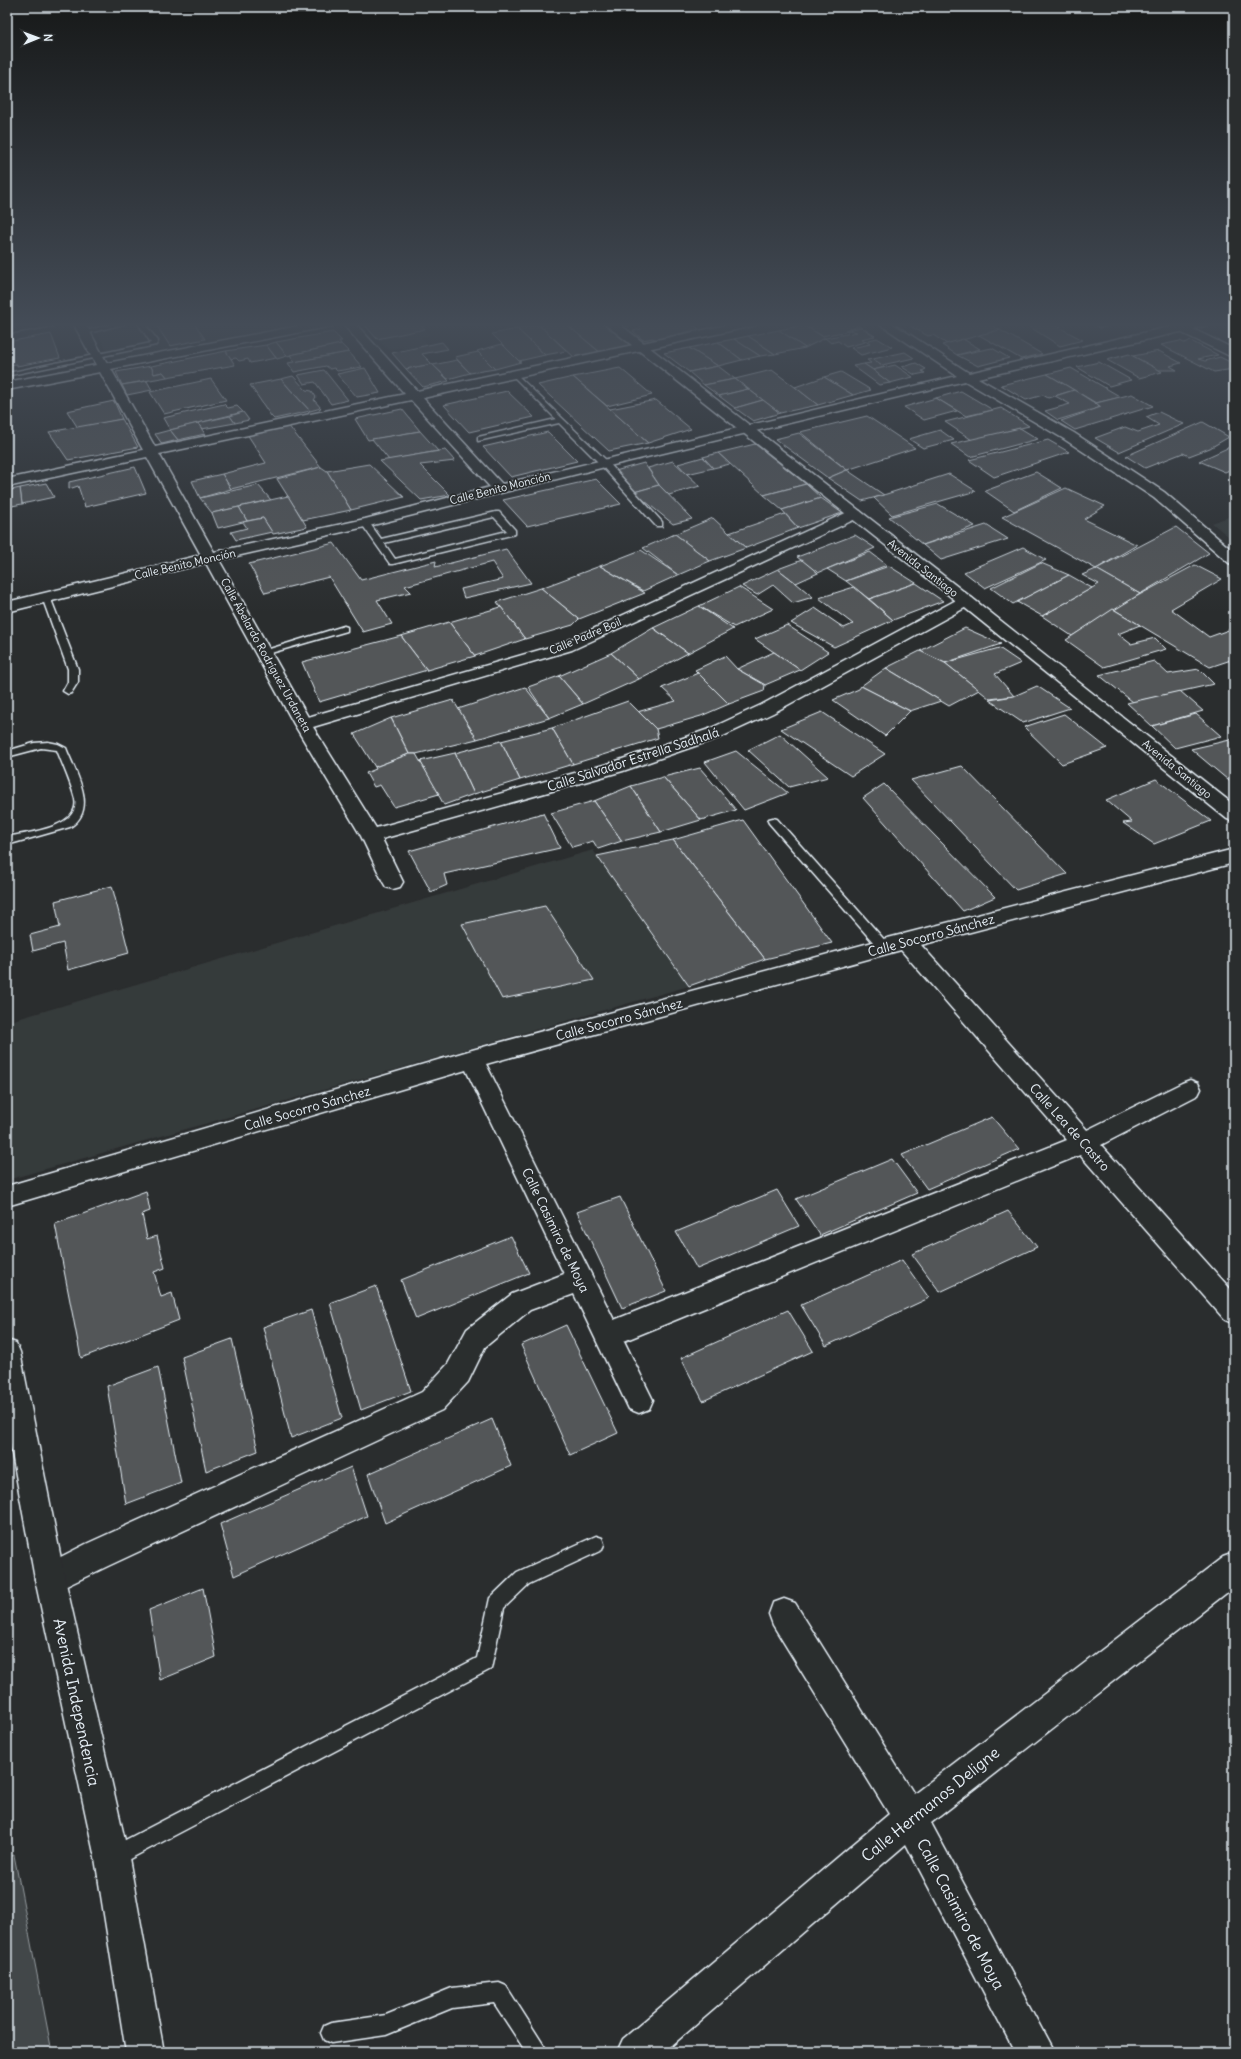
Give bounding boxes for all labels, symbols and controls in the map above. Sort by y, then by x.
north arrow [18,18,58,58]
text: N [41,34,55,42]
street label: Calle Benito Monción [448,469,552,507]
street label: Avenida Santiago [885,536,961,600]
street label: Calle Benito Monción [133,546,237,582]
street label: Calle Abelardo Rodríguez Urdaneta [218,576,314,734]
street label: Calle Padre Boil [547,615,623,657]
street label: Calle Salvador Estrella Sadhalá [545,724,721,795]
street label: Avenida Santiago [1139,737,1215,801]
street label: Calle Socorro Sánchez [866,910,996,961]
street label: Calle Socorro Sánchez [554,994,684,1045]
street label: Calle Lea de Castro [1026,1080,1114,1175]
street label: Calle Socorro Sánchez [242,1082,372,1135]
street label: Calle Casimiro de Moya [518,1165,593,1295]
street label: Avenida Independencia [49,1616,105,1788]
street label: Calle Hermanos Deligne [857,1742,1003,1866]
street label: Calle Casimiro de Moya [913,1835,1009,1993]

